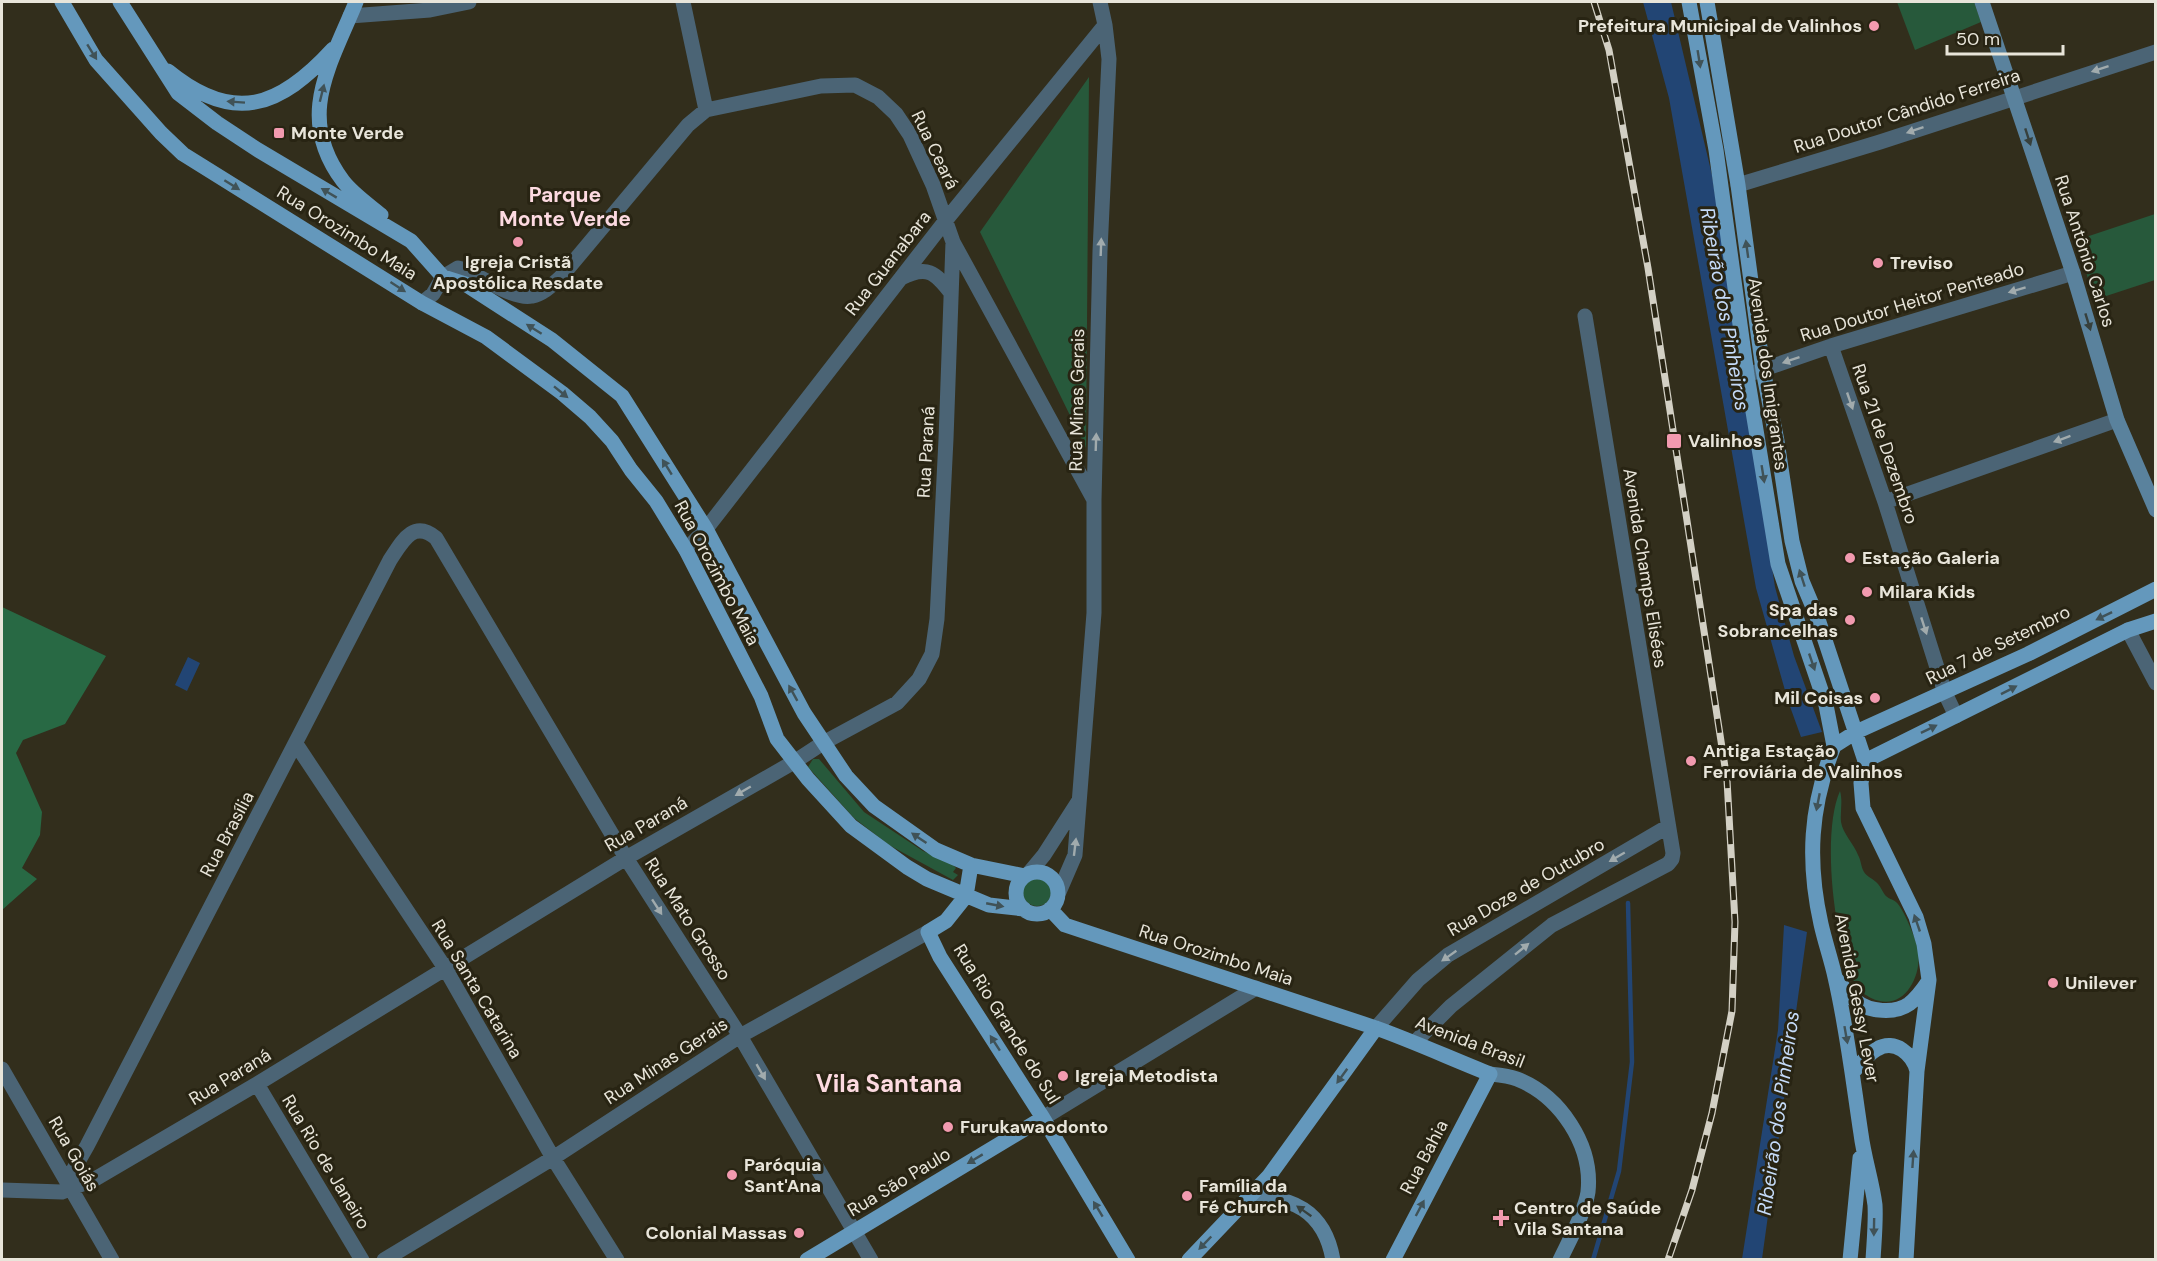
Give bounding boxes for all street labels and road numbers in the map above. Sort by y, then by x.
street label: Rua Doutor Cândido Ferreira [1791,63,2023,159]
street label: Rua Ceará [906,107,964,193]
street label: Rua Antônio Carlos [2049,172,2121,330]
street label: Rua Orozimbo Maia [272,180,422,286]
street label: Rua Guanabara [839,206,937,320]
street label: Rua Doutor Heitor Penteado [1797,256,2027,348]
street label: Avenida dos Imigrantes [1743,276,1793,472]
street label: Rua Minas Gerais [1064,328,1090,472]
street label: Rua 21 de Dezembro [1846,361,1924,527]
street label: Rua Paraná [912,405,940,499]
street label: Avenida Champs Elisées [1617,466,1673,670]
street label: Rua Orozimbo Maia [669,496,765,650]
street label: Rua 7 de Setembro [1922,600,2074,690]
street label: Rua Brasília [194,787,260,881]
street label: Rua Paraná [600,791,692,857]
street label: Rua Doze de Outubro [1443,832,1609,942]
street label: Rua Mato Grosso [639,853,737,985]
street label: Avenida Gessy Lever [1829,911,1885,1085]
street label: Rua Santa Catarina [426,915,528,1063]
street label: Rua Orozimbo Maia [1136,919,1296,991]
street label: Rua Rio Grande do Sul [948,939,1066,1109]
street label: Avenida Brasil [1412,1010,1528,1074]
street label: Rua Minas Gerais [600,1012,732,1110]
street label: Rua Paraná [184,1043,276,1111]
street label: Rua Rio de Janeiro [276,1090,376,1234]
street label: Rua Goiás [43,1112,105,1196]
street label: Rua Bahia [1394,1116,1454,1198]
street label: Rua São Paulo [843,1142,955,1222]

